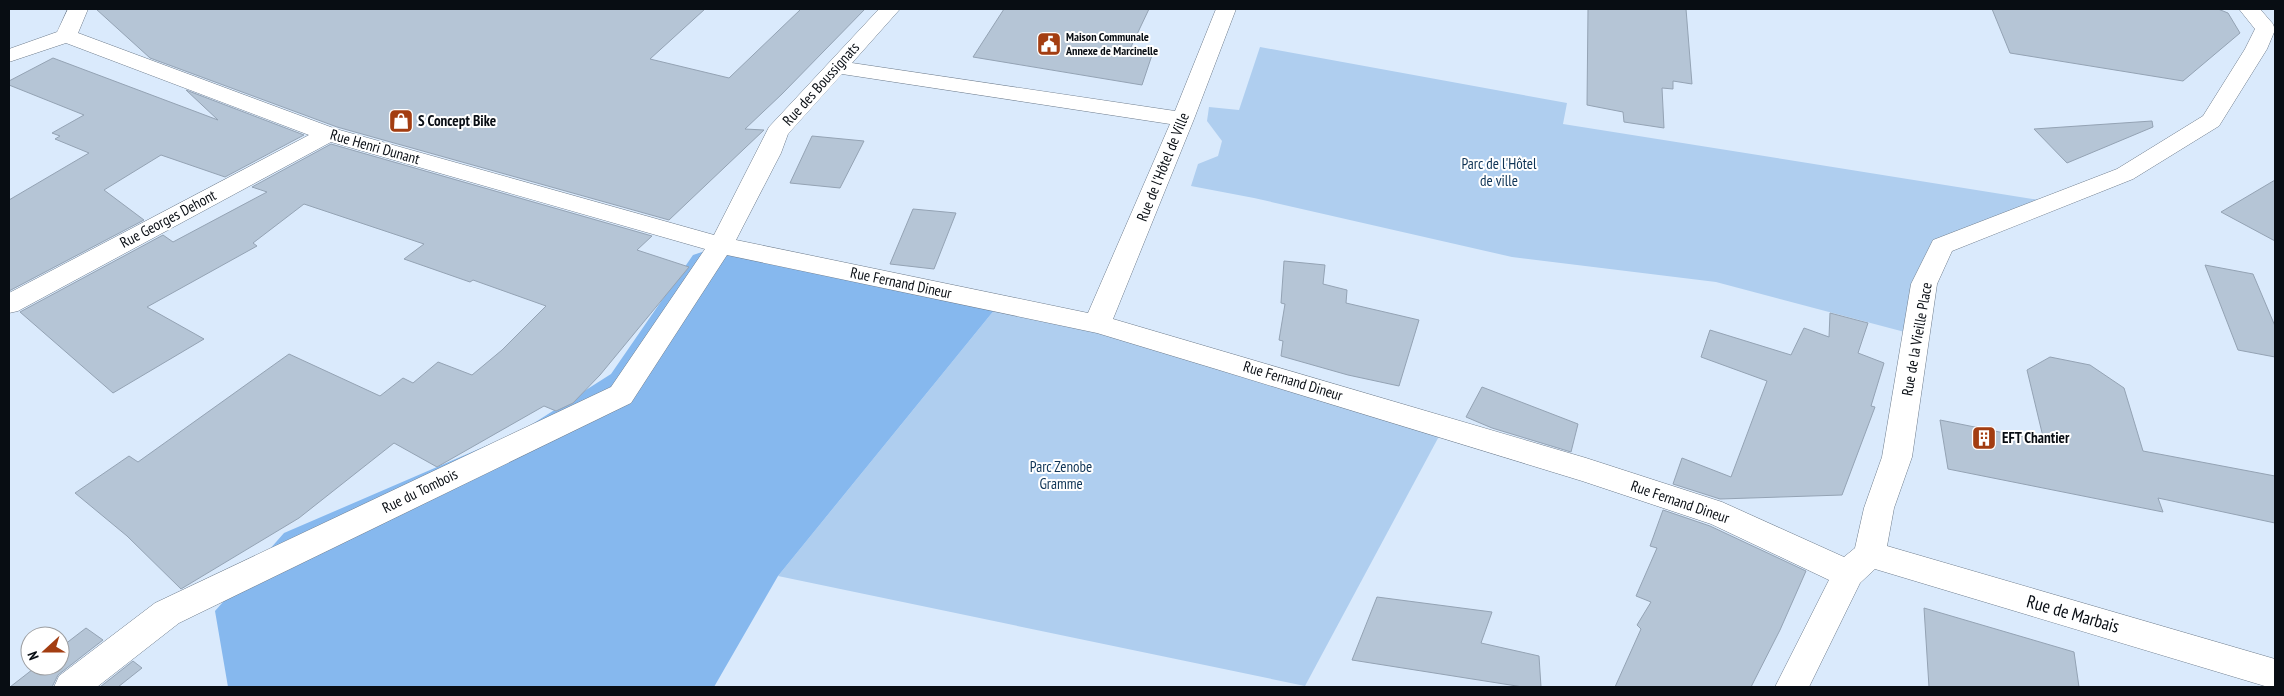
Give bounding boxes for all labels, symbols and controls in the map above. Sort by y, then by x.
place label: Maison Communale Annexe de Marcinelle [1065,29,1158,58]
public building icon: Maison Communale Annexe de Marcinelle [1036,31,1062,57]
street label: Rue des Boussignats [778,38,863,129]
shop icon: S Concept Bike [388,108,414,134]
street label: Rue de l'Hôtel de Ville [1132,110,1193,224]
place label: S Concept Bike [418,111,496,130]
street label: Rue Henri Dunant [328,125,422,168]
park label: Parc de l'Hôtel de ville [1461,154,1537,190]
street label: Rue Georges Dehont [117,185,219,252]
street label: Rue Fernand Dineur [849,263,954,303]
street label: Rue de la Vieille Place [1897,281,1936,397]
street label: Rue Fernand Dineur [1241,356,1346,405]
building icon: EFT Chantier [1971,425,1997,451]
place label: EFT Chantier [2002,428,2070,447]
park label: Parc Zenobe Gramme [1030,457,1092,493]
street label: Rue du Tombois [379,464,461,517]
street label: Rue Fernand Dineur [1628,476,1733,528]
street label: Rue de Marbais [2024,589,2122,638]
north arrow [20,626,70,676]
text: N [23,649,43,662]

